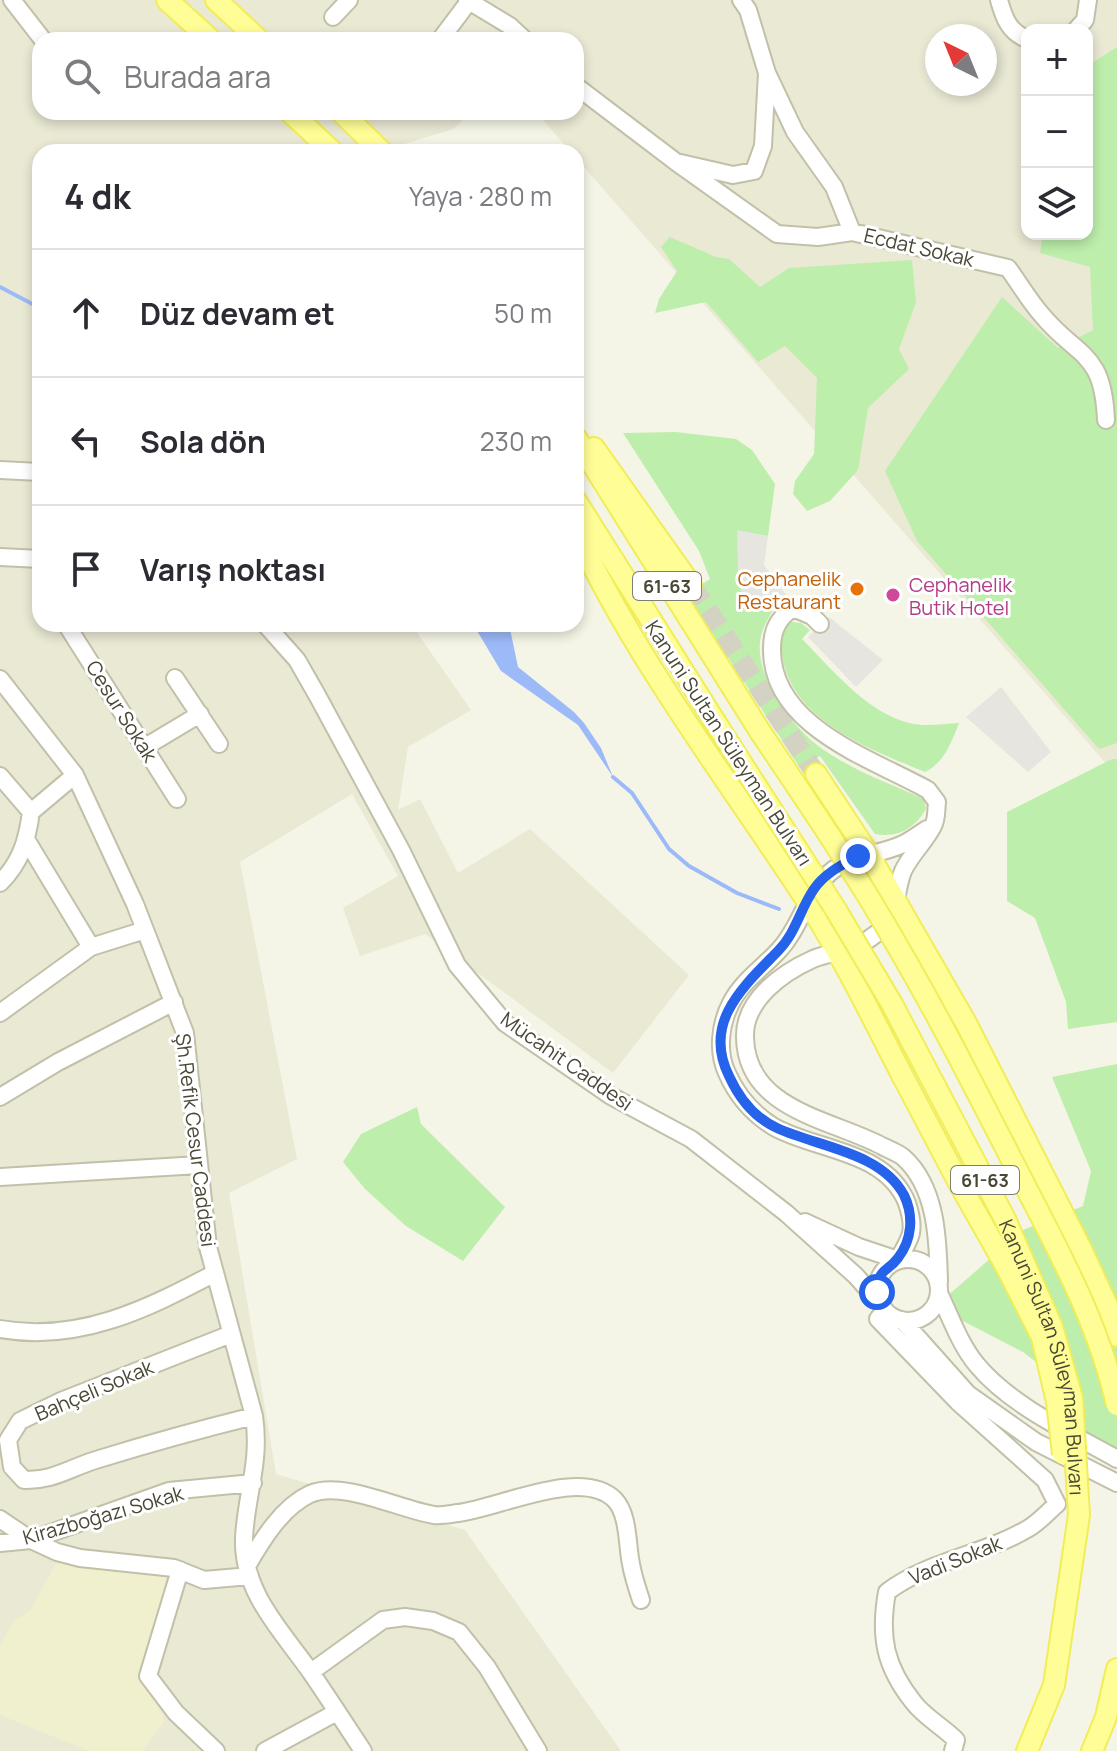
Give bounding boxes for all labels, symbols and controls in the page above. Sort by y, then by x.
north arrow [925,24,997,96]
map controls [1021,24,1093,240]
button: + [1021,24,1093,96]
search box [32,32,584,120]
icon: search [60,54,104,98]
text: Burada ara [124,56,271,97]
button: − [1021,96,1093,168]
button: layers [1021,168,1093,240]
text: 4 dk [64,173,131,219]
text: Yaya · 280 m [409,178,552,214]
street label: Ecdat Sokak [861,221,978,273]
icon: ahead [64,291,108,335]
text: Düz devam et [140,293,335,334]
text: 50 m [494,295,552,331]
icon: left [64,419,108,463]
text: Sola dön [140,421,266,462]
text: 230 m [480,423,552,459]
icon: arrive [64,547,108,591]
text: Varış noktası [140,549,326,590]
place label: Cephanelik Restaurant [737,565,842,615]
place label: Cephanelik Butik Hotel [909,571,1013,621]
road number: 61-63 [633,572,701,600]
marker: Cephanelik Restaurant [848,580,866,598]
marker: Cephanelik Butik Hotel [884,586,902,604]
street label: Kanuni Sultan Süleyman Bulvarı [639,615,819,871]
street label: Cesur Sokak [80,655,164,768]
route end [840,838,876,874]
street label: Mücahit Caddesi [496,1005,638,1117]
street label: Şh.Refik Cesur Caddesi [169,1032,223,1248]
road number: 61-63 [951,1166,1019,1194]
street label: Kanuni Sultan Süleyman Bulvarı [993,1215,1091,1496]
route start [859,1274,895,1310]
street label: Bahçeli Sokak [31,1353,158,1427]
street label: Kirazboğazı Sokak [19,1479,188,1551]
street label: Vadi Sokak [905,1529,1006,1591]

